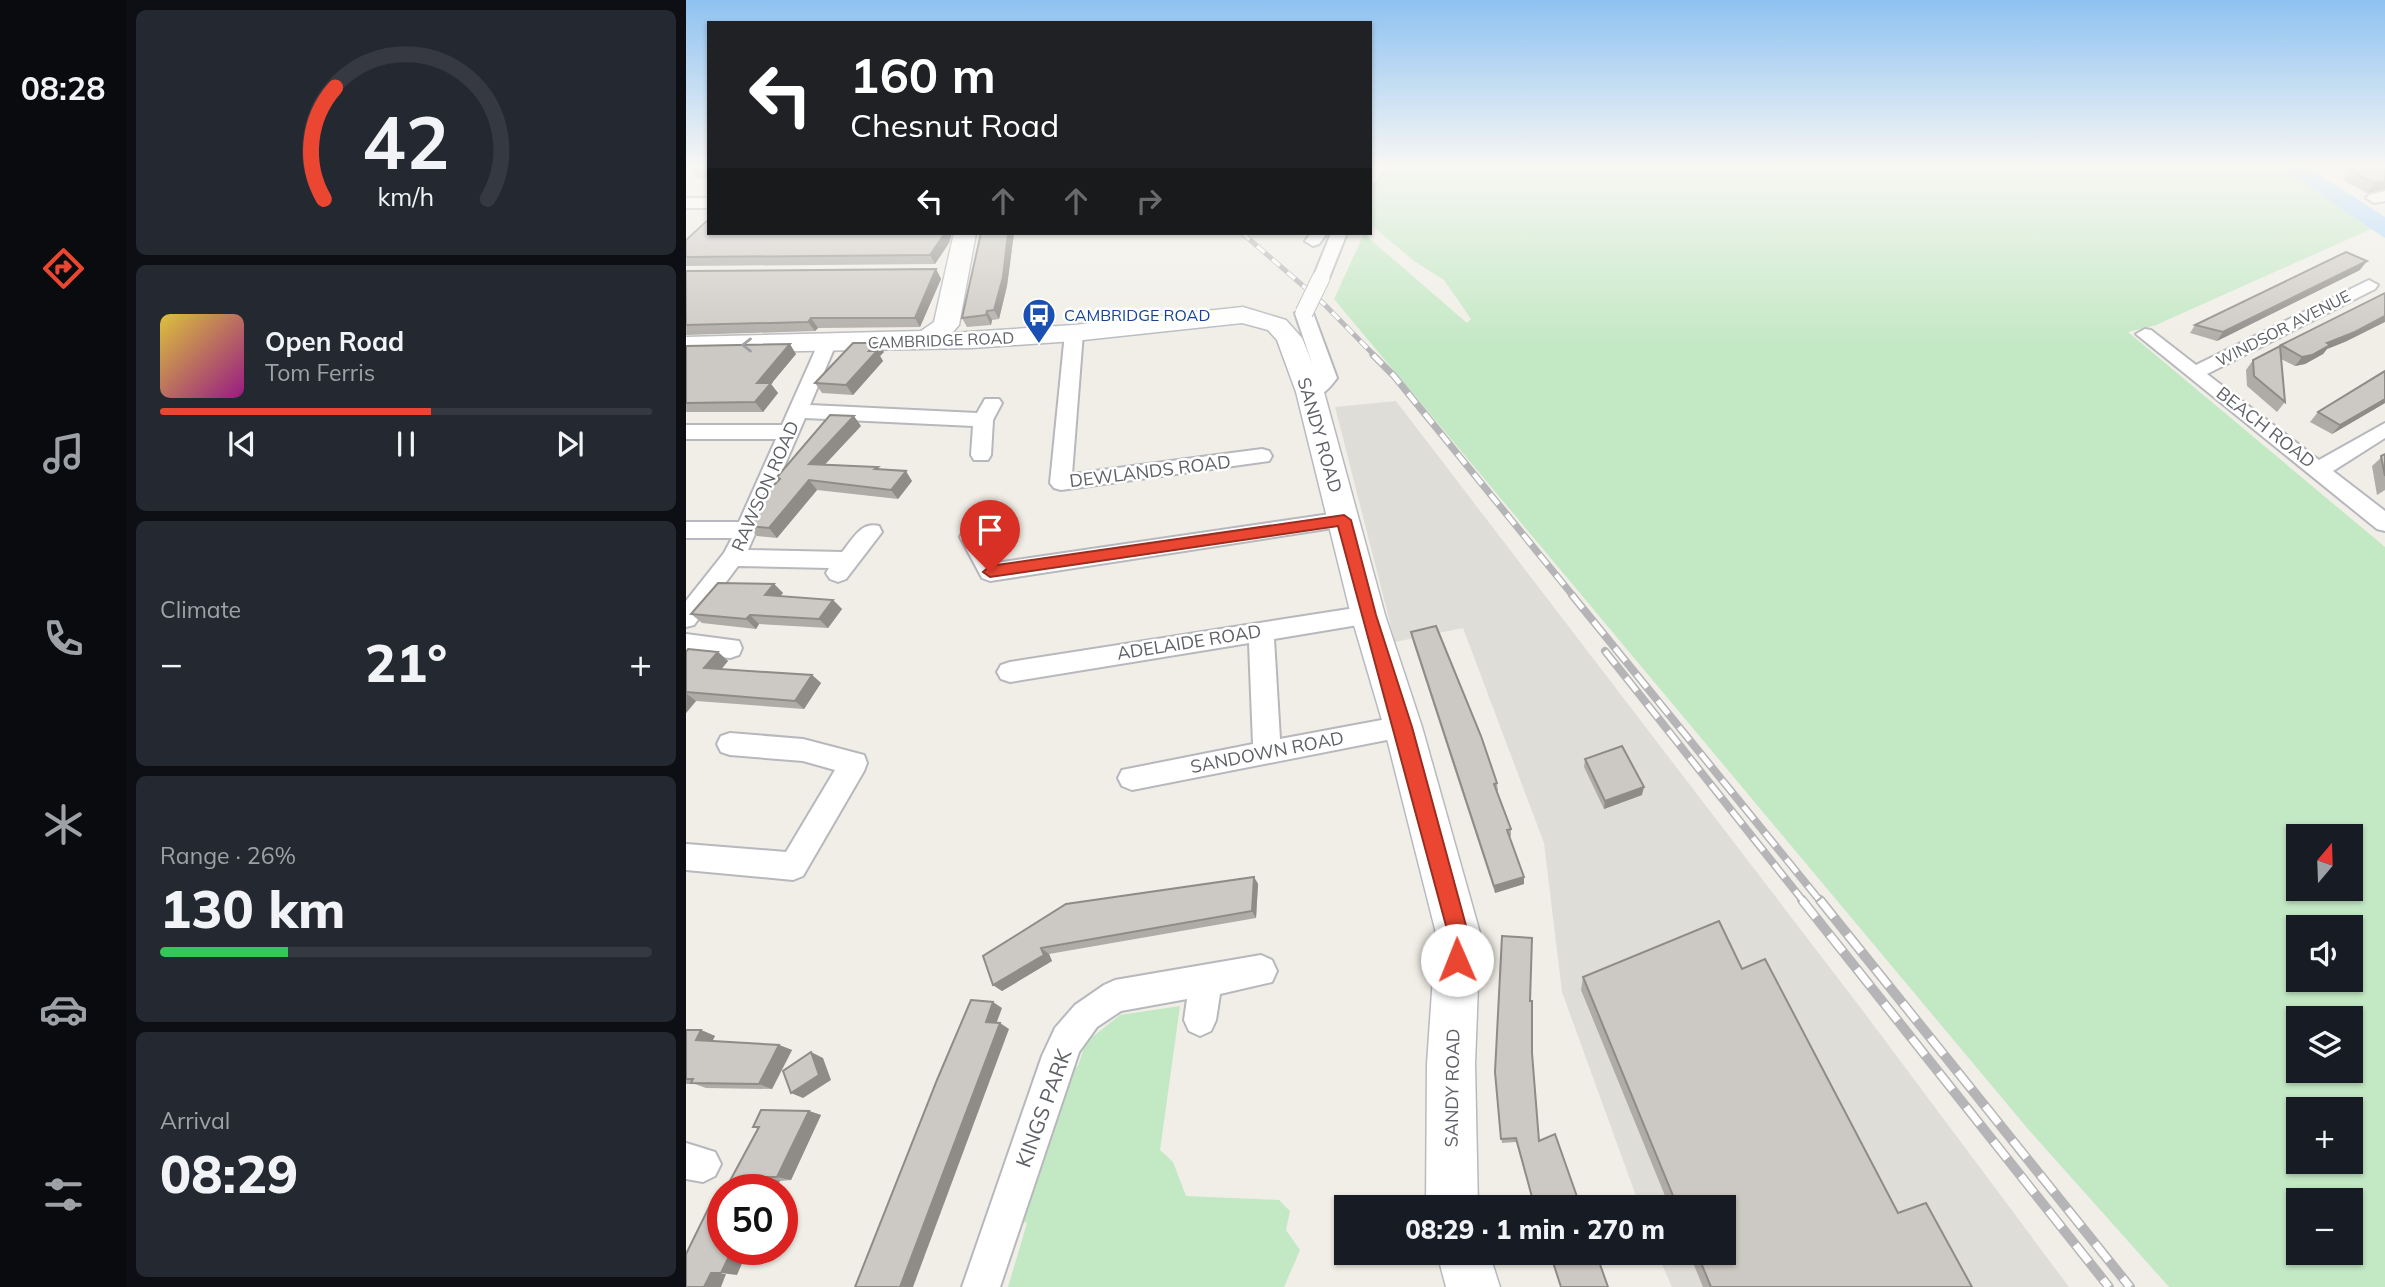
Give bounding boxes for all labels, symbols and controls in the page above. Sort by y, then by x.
text: 160 m [850,44,996,105]
icon: left [735,49,826,140]
text: 08:28 [21,68,105,108]
text: 42 [362,96,450,187]
text: Chesnut Road [850,105,1059,145]
text: km/h [378,181,434,212]
icon: left [911,182,949,220]
icon: ahead [984,182,1022,220]
icon: ahead [1057,182,1095,220]
icon: right [1130,182,1168,220]
icon: directions [39,244,88,293]
street label: WINDSOR AVENUE [2213,286,2353,370]
bus stop icon: CAMBRIDGE ROAD [1020,296,1058,345]
place label: CAMBRIDGE ROAD [1064,305,1210,325]
text: Open Road [265,325,404,358]
street label: CAMBRIDGE ROAD [868,327,1014,353]
one-way arrow [741,337,751,353]
text: Tom Ferris [265,358,375,387]
street label: SANDY ROAD [1293,375,1347,495]
street label: BEACH ROAD [2212,381,2320,473]
street label: RAWSON ROAD [726,417,804,555]
icon: previous [223,425,261,463]
icon: pause [387,425,425,463]
icon: next [551,425,589,463]
icon: music [39,429,88,478]
street label: DEWLANDS ROAD [1068,450,1232,492]
pin [960,500,1020,572]
icon: arrive [971,511,1009,549]
text: Climate [160,595,241,624]
icon: phone [39,614,88,663]
street label: ADELAIDE ROAD [1115,619,1263,665]
text: 21° [365,630,447,695]
text: − [160,639,183,687]
text: + [629,639,652,687]
street label: SANDOWN ROAD [1188,726,1346,778]
icon: climate [39,800,88,849]
north arrow [2286,824,2362,901]
map controls [2286,824,2363,1265]
text: Range · 26% [160,841,296,870]
text: 130 km [160,876,345,941]
button: sound [2286,915,2363,992]
position arrow [1420,923,1494,997]
icon: car [39,985,88,1034]
button: layers [2286,1006,2363,1083]
street label: SANDY ROAD [1439,1028,1465,1148]
street label: KINGS PARK [1010,1045,1077,1171]
button: + [2286,1097,2363,1174]
text: Arrival [160,1106,230,1135]
text: 08:29 [160,1141,298,1206]
icon: filters [39,1170,88,1219]
speed limit sign: 50 [707,1174,798,1265]
button: − [2286,1188,2363,1265]
text: 08:29 · 1 min · 270 m [1405,1213,1665,1246]

